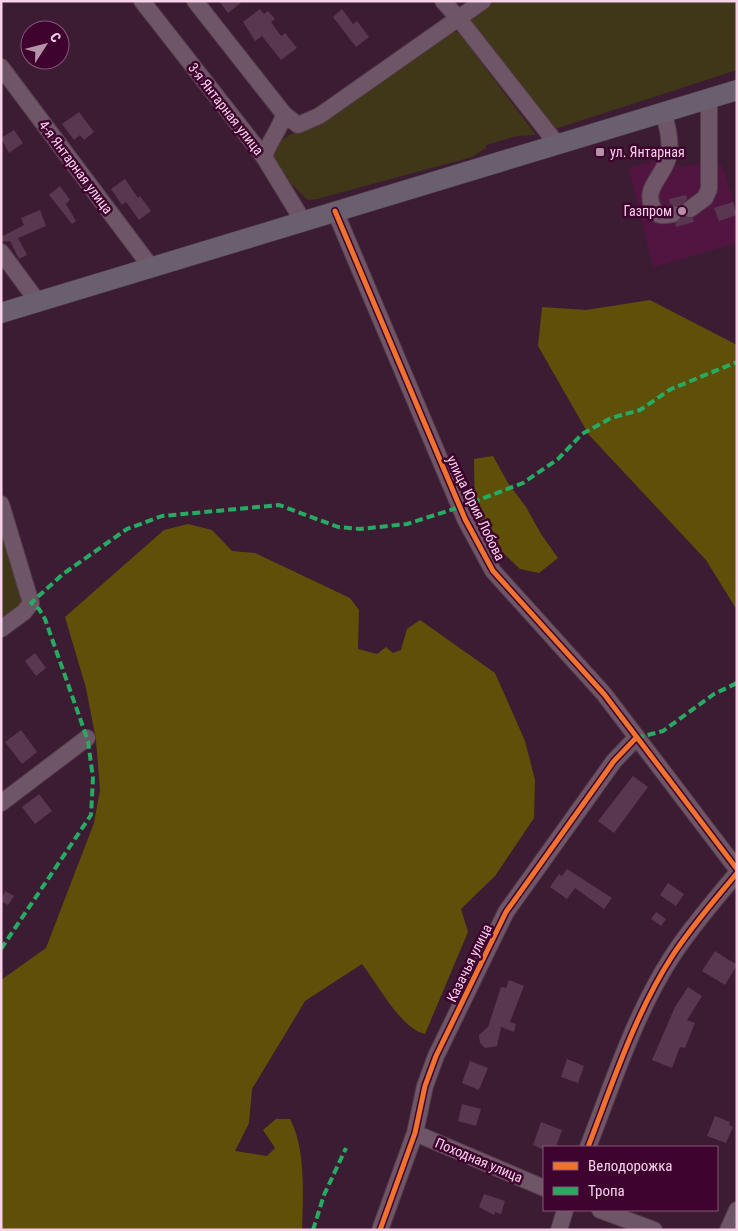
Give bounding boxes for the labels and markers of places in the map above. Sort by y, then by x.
place label: ул. Янтарная [610,144,685,160]
marker: ул. Янтарная [594,146,606,158]
place label: Газпром [624,203,672,219]
marker: Газпром [676,205,688,217]

